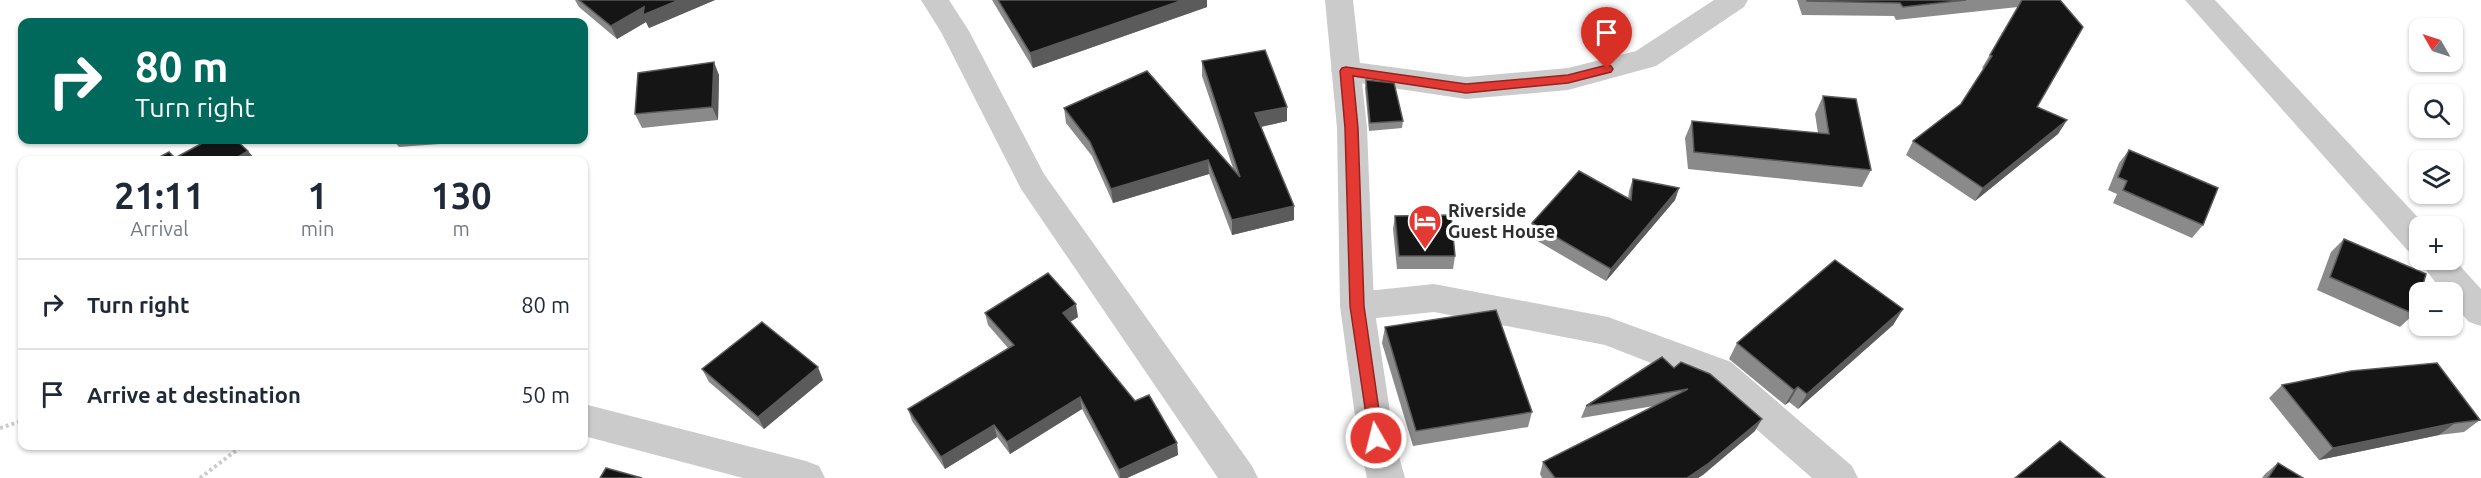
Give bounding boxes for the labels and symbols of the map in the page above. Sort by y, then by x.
pin [1581,7,1632,69]
north arrow [2409,18,2463,72]
place label: Riverside Guest House [1448,200,1555,241]
hotel icon: Riverside Guest House [1407,203,1443,250]
position arrow [1344,406,1408,470]

